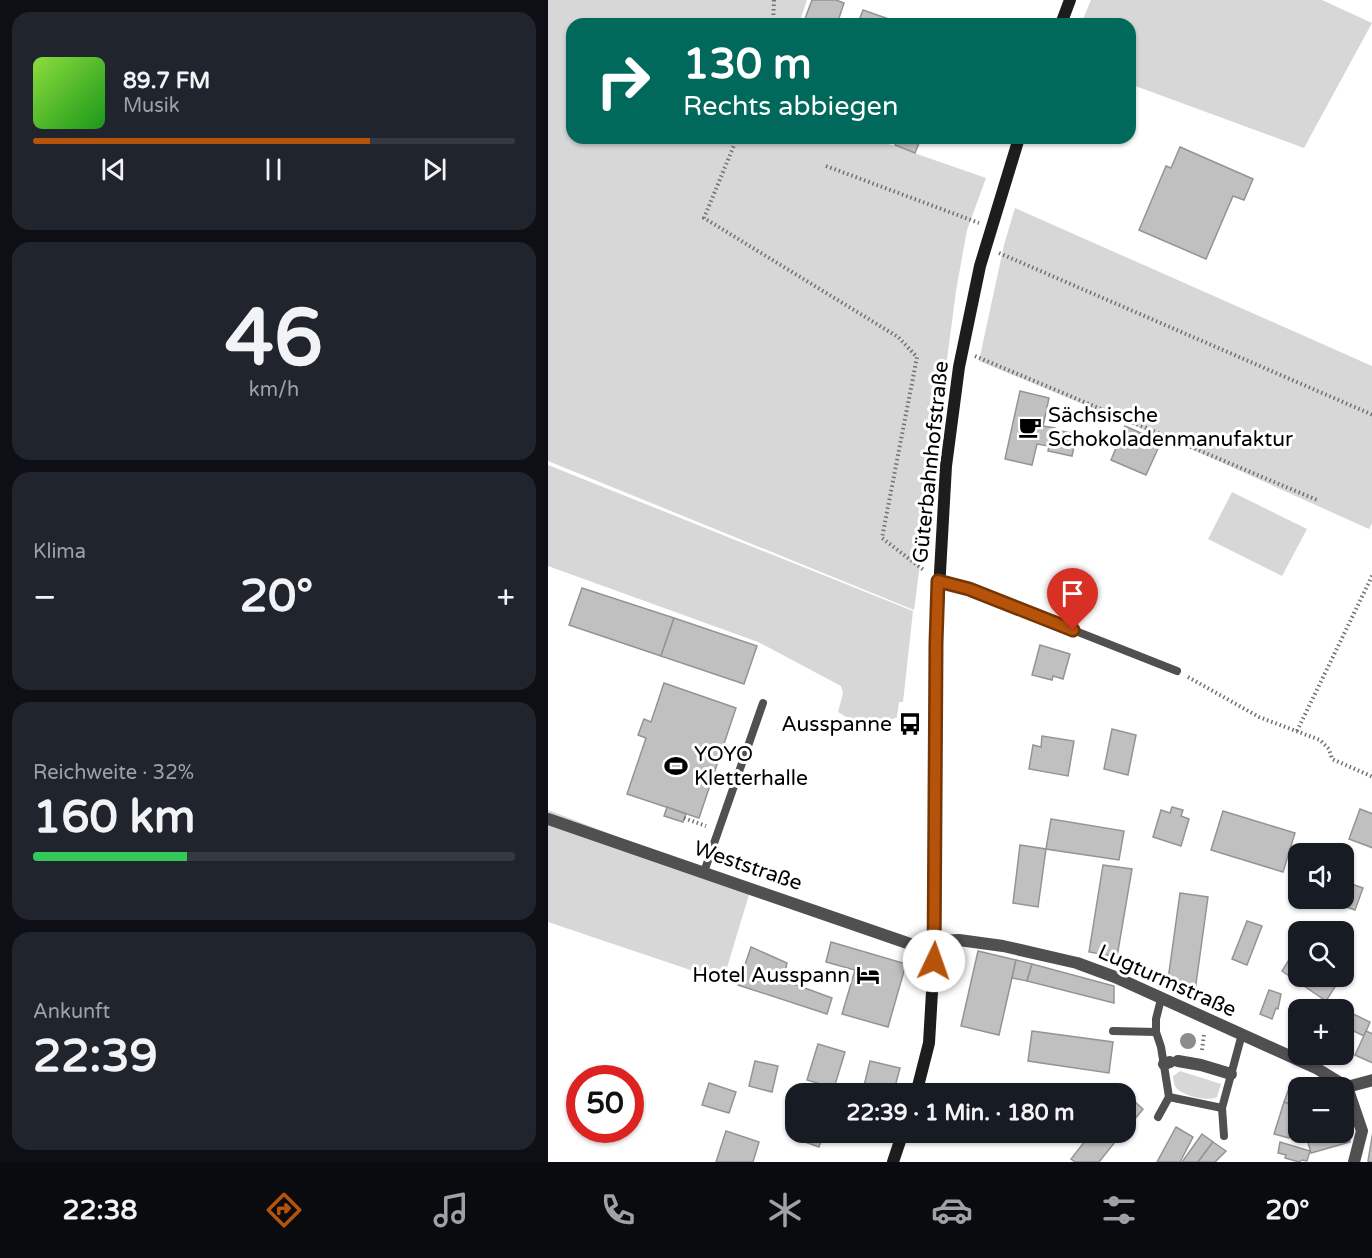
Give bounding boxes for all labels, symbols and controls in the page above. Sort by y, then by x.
text: 130 m [683,39,812,90]
icon: right [584,42,662,120]
text: 89.7 FM [123,68,210,94]
text: Rechts abbiegen [683,90,898,123]
text: Musik [123,94,180,118]
icon: previous [97,153,130,186]
icon: pause [257,153,290,186]
icon: next [418,153,451,186]
text: 46 [225,292,323,386]
street label: Güterbahnhofstraße [908,360,954,564]
text: km/h [249,378,299,402]
place label: Sächsische Schokoladenmanufaktur [1048,403,1293,452]
cafe icon: Sächsische Schokoladenmanufaktur [1017,414,1043,440]
text: Klima [33,540,86,564]
pin [1047,568,1098,630]
text: 20° [240,570,313,624]
icon: arrive [1056,577,1089,610]
text: − [33,578,57,617]
text: + [496,578,515,617]
bus stop icon: Ausspanne [897,711,923,737]
place label: Ausspanne [781,712,892,737]
place label: YOYO Kletterhalle [694,742,808,791]
sports icon: YOYO Kletterhalle [663,753,689,779]
text: Reichweite · 32% [33,761,194,785]
text: 160 km [33,791,195,845]
street label: Weststraße [691,836,805,896]
map controls [1288,843,1354,1143]
button: sound [1288,843,1354,909]
button: search [1288,921,1354,987]
position arrow [902,929,966,993]
street label: Lugturmstraße [1094,939,1240,1023]
hotel icon: Hotel Ausspann [855,962,881,988]
place label: Hotel Ausspann [692,963,850,988]
button: + [1288,999,1354,1065]
text: Ankunft [33,1000,110,1024]
text: 22:39 [33,1030,158,1084]
speed limit sign: 50 [566,1065,644,1143]
button: − [1288,1077,1354,1143]
text: 22:39 · 1 Min. · 180 m [847,1100,1074,1126]
icon: directions [263,1189,305,1231]
icon: music [430,1189,472,1231]
icon: phone [597,1189,639,1231]
icon: climate [764,1189,806,1231]
icon: car [931,1189,973,1231]
icon: filters [1098,1189,1140,1231]
text: 22:38 [63,1194,137,1227]
text: 20° [1265,1194,1309,1227]

